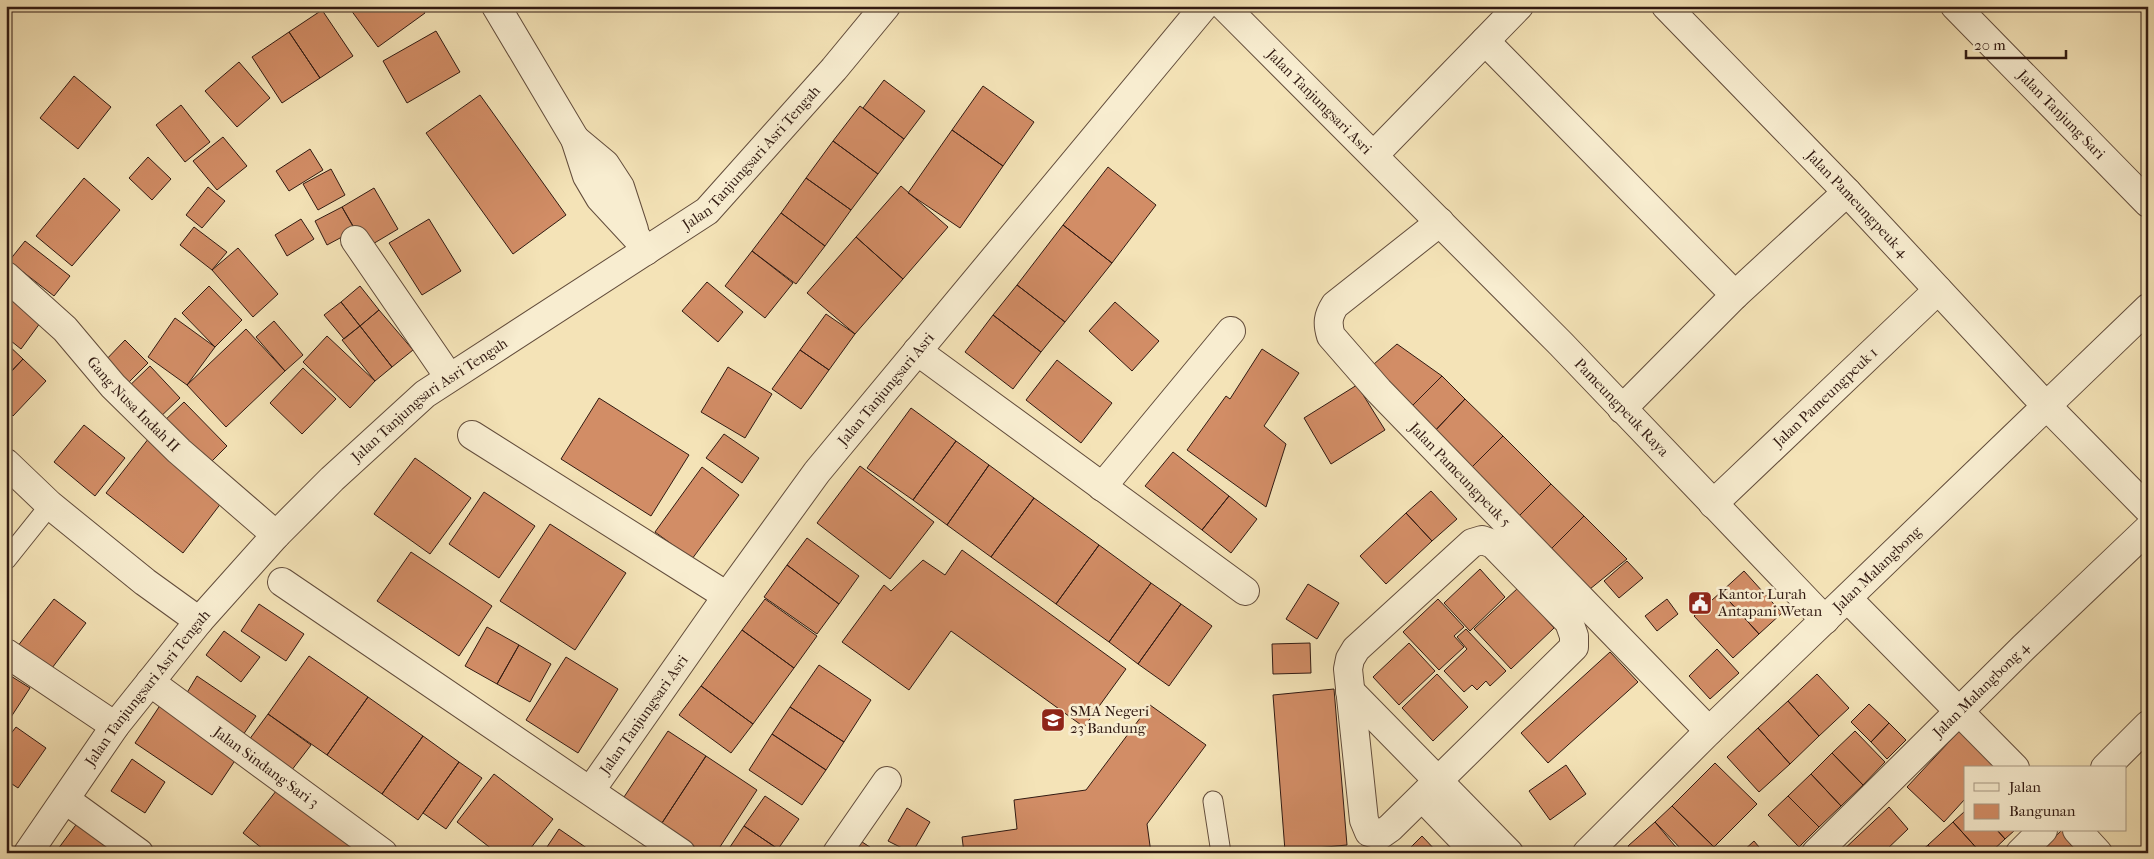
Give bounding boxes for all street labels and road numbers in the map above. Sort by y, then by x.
street label: Jalan Tanjungsari Asri [1262,44,1376,158]
street label: Jalan Tanjung Sari [2013,66,2109,163]
street label: Jalan Tanjungsari Asri Tengah [678,81,824,234]
street label: Jalan Pameungpeuk 4 [1802,146,1913,262]
street label: Jalan Tanjungsari Asri [833,328,938,450]
street label: Jalan Tanjungsari Asri Tengah [347,334,511,466]
street label: Jalan Pameungpeuk 1 [1769,343,1881,452]
street label: Gang Nusa Indah II [83,353,184,456]
street label: Pameungpeuk Raya [1571,355,1673,461]
street label: Jalan Pameungpeuk 5 [1405,418,1515,531]
street label: Jalan Malangbong [1828,522,1926,616]
street label: Jalan Tanjungsari Asri Tengah [81,606,214,770]
street label: Jalan Malangbong 4 [1928,638,2033,742]
street label: Jalan Tanjungsari Asri [595,651,692,779]
street label: Jalan Sindang Sari 3 [209,722,322,812]

